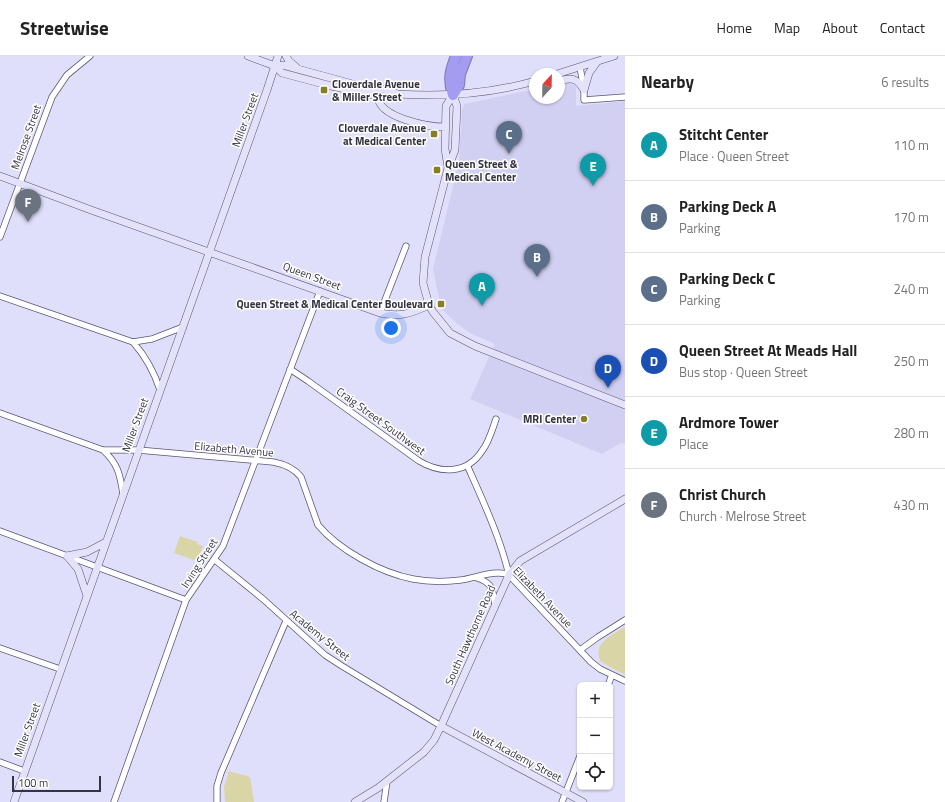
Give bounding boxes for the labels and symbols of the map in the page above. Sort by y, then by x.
north arrow [529,68,565,104]
place label: Cloverdale Avenue & Miller Street [332,76,420,105]
marker: Cloverdale Avenue & Miller Street [319,85,329,95]
street label: Miller Street [228,90,262,149]
street label: Melrose Street [7,102,45,172]
place label: Cloverdale Avenue at Medical Center [338,120,426,149]
pin: C [496,121,522,154]
marker: Cloverdale Avenue at Medical Center [429,129,439,139]
pin: E [580,153,606,186]
place label: Queen Street & Medical Center [445,156,518,185]
marker: Queen Street & Medical Center [432,165,442,175]
pin: F [15,189,41,222]
pin: B [524,244,550,277]
street label: Queen Street [281,258,343,294]
pin: A [469,273,495,306]
place label: Queen Street & Medical Center Boulevard [236,296,433,312]
marker: Queen Street & Medical Center Boulevard [436,299,446,309]
your location [381,318,401,338]
pin: D [595,355,621,388]
street label: Craig Street Southwest [333,383,429,459]
street label: Miller Street [118,395,152,454]
place label: MRI Center [523,411,576,427]
marker: MRI Center [579,414,589,424]
street label: Elizabeth Avenue [194,438,275,460]
street label: Irving Street [177,535,221,591]
street label: Elizabeth Avenue [510,563,577,631]
street label: South Hawthorne Road [441,582,499,688]
street label: Academy Street [286,606,354,664]
street label: Miller Street [10,700,44,759]
street label: West Academy Street [469,724,565,786]
scale bar [12,774,101,793]

